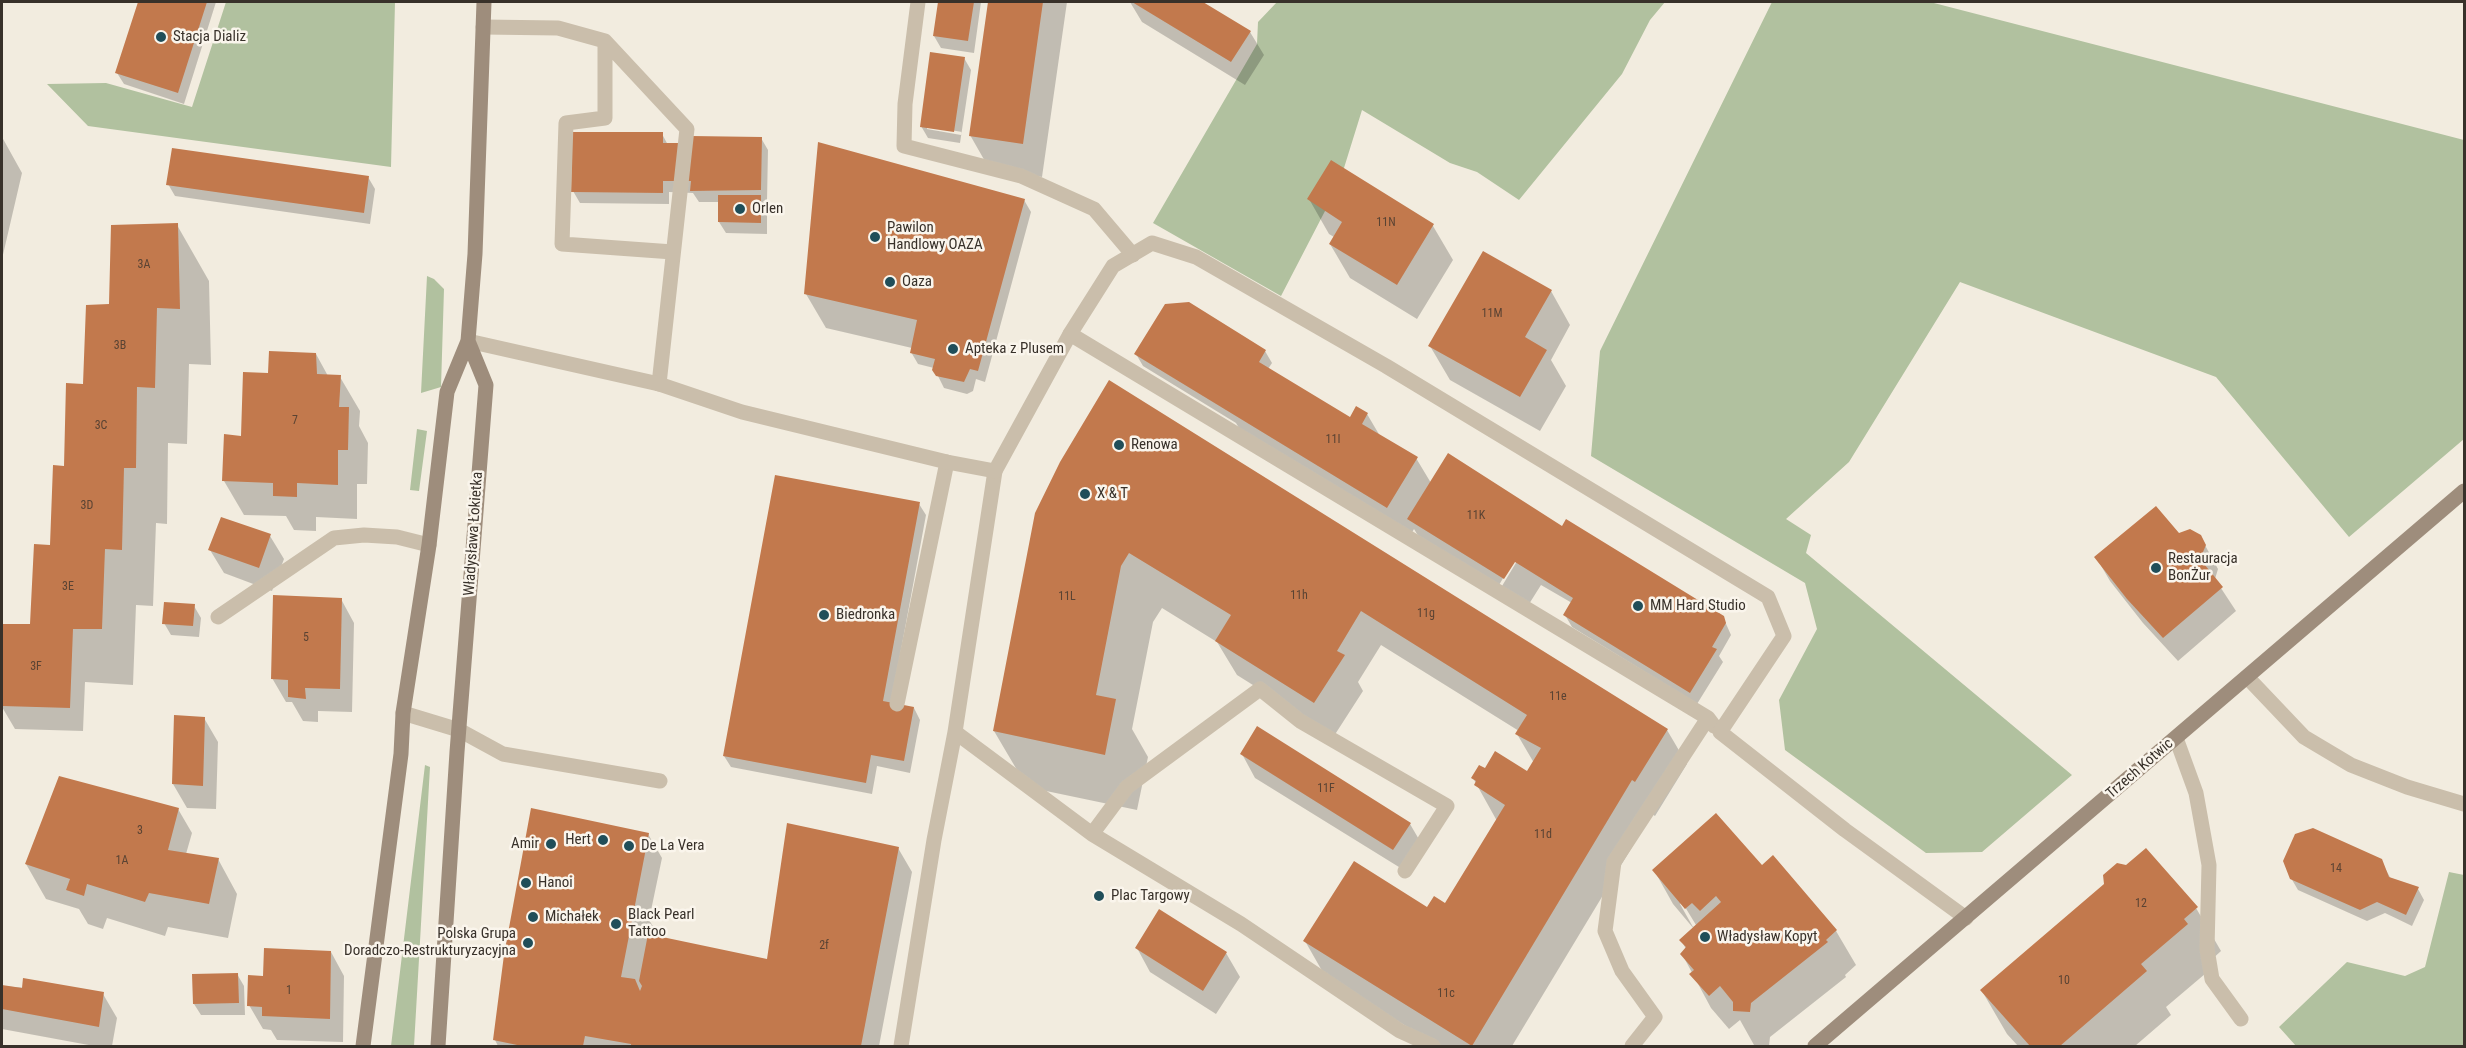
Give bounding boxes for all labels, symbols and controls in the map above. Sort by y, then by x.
place label: Stacja Dializ [173,28,246,46]
marker: Stacja Dializ [154,30,168,44]
place label: Orlen [752,200,783,218]
marker: Orlen [733,202,747,216]
house number: 11N [1376,216,1396,230]
place label: Pawilon Handlowy OAZA [887,219,983,254]
marker: Pawilon Handlowy OAZA [868,230,882,244]
house number: 3A [138,258,150,272]
place label: Oaza [902,273,932,291]
marker: Oaza [883,275,897,289]
house number: 11M [1482,307,1502,321]
house number: 3B [114,339,126,353]
place label: Apteka z Plusem [965,340,1064,358]
marker: Apteka z Plusem [946,342,960,356]
house number: 7 [292,414,298,428]
house number: 3C [95,419,107,433]
house number: 11I [1326,433,1340,447]
place label: Renowa [1131,436,1178,454]
marker: Renowa [1112,438,1126,452]
street label: Władysława Łokietka [461,471,487,597]
place label: X & T [1097,485,1128,503]
marker: X & T [1078,487,1092,501]
house number: 3D [81,499,93,513]
house number: 11K [1467,509,1485,523]
place label: Restauracja BonŻur [2168,550,2238,585]
marker: Restauracja BonŻur [2149,561,2163,575]
house number: 3E [62,580,74,594]
house number: 11h [1290,589,1308,603]
house number: 11L [1058,590,1076,604]
place label: MM Hard Studio [1650,597,1746,615]
marker: MM Hard Studio [1631,599,1645,613]
place label: Biedronka [836,606,895,624]
house number: 11g [1417,607,1435,621]
marker: Biedronka [817,608,831,622]
house number: 5 [303,631,309,645]
house number: 3F [30,660,42,674]
house number: 11e [1549,690,1567,704]
street label: Trzech Kotwic [2103,735,2177,803]
house number: 11F [1317,782,1335,796]
house number: 3 [137,824,143,838]
house number: 11d [1534,828,1552,842]
place label: Hert [565,831,591,849]
marker: Hert [596,833,610,847]
place label: Amir [511,835,539,853]
marker: Amir [544,837,558,851]
place label: De La Vera [641,837,704,855]
marker: De La Vera [622,839,636,853]
house number: 1A [116,854,128,868]
house number: 14 [2330,862,2342,876]
place label: Hanoi [538,874,573,892]
marker: Hanoi [519,876,533,890]
place label: Plac Targowy [1111,887,1190,905]
marker: Plac Targowy [1092,889,1106,903]
house number: 12 [2135,897,2147,911]
place label: Black Pearl Tattoo [628,906,694,941]
place label: Michałek [545,908,599,926]
marker: Michałek [526,910,540,924]
marker: Black Pearl Tattoo [609,917,623,931]
place label: Polska Grupa Doradczo-Restrukturyzacyjna [344,925,516,960]
place label: Władysław Kopyt [1717,928,1818,946]
marker: Władysław Kopyt [1698,930,1712,944]
marker: Polska Grupa Doradczo-Restrukturyzacyjna [521,936,535,950]
house number: 2f [819,939,829,953]
house number: 10 [2058,974,2070,988]
house number: 1 [286,984,292,998]
house number: 11c [1437,987,1455,1001]

